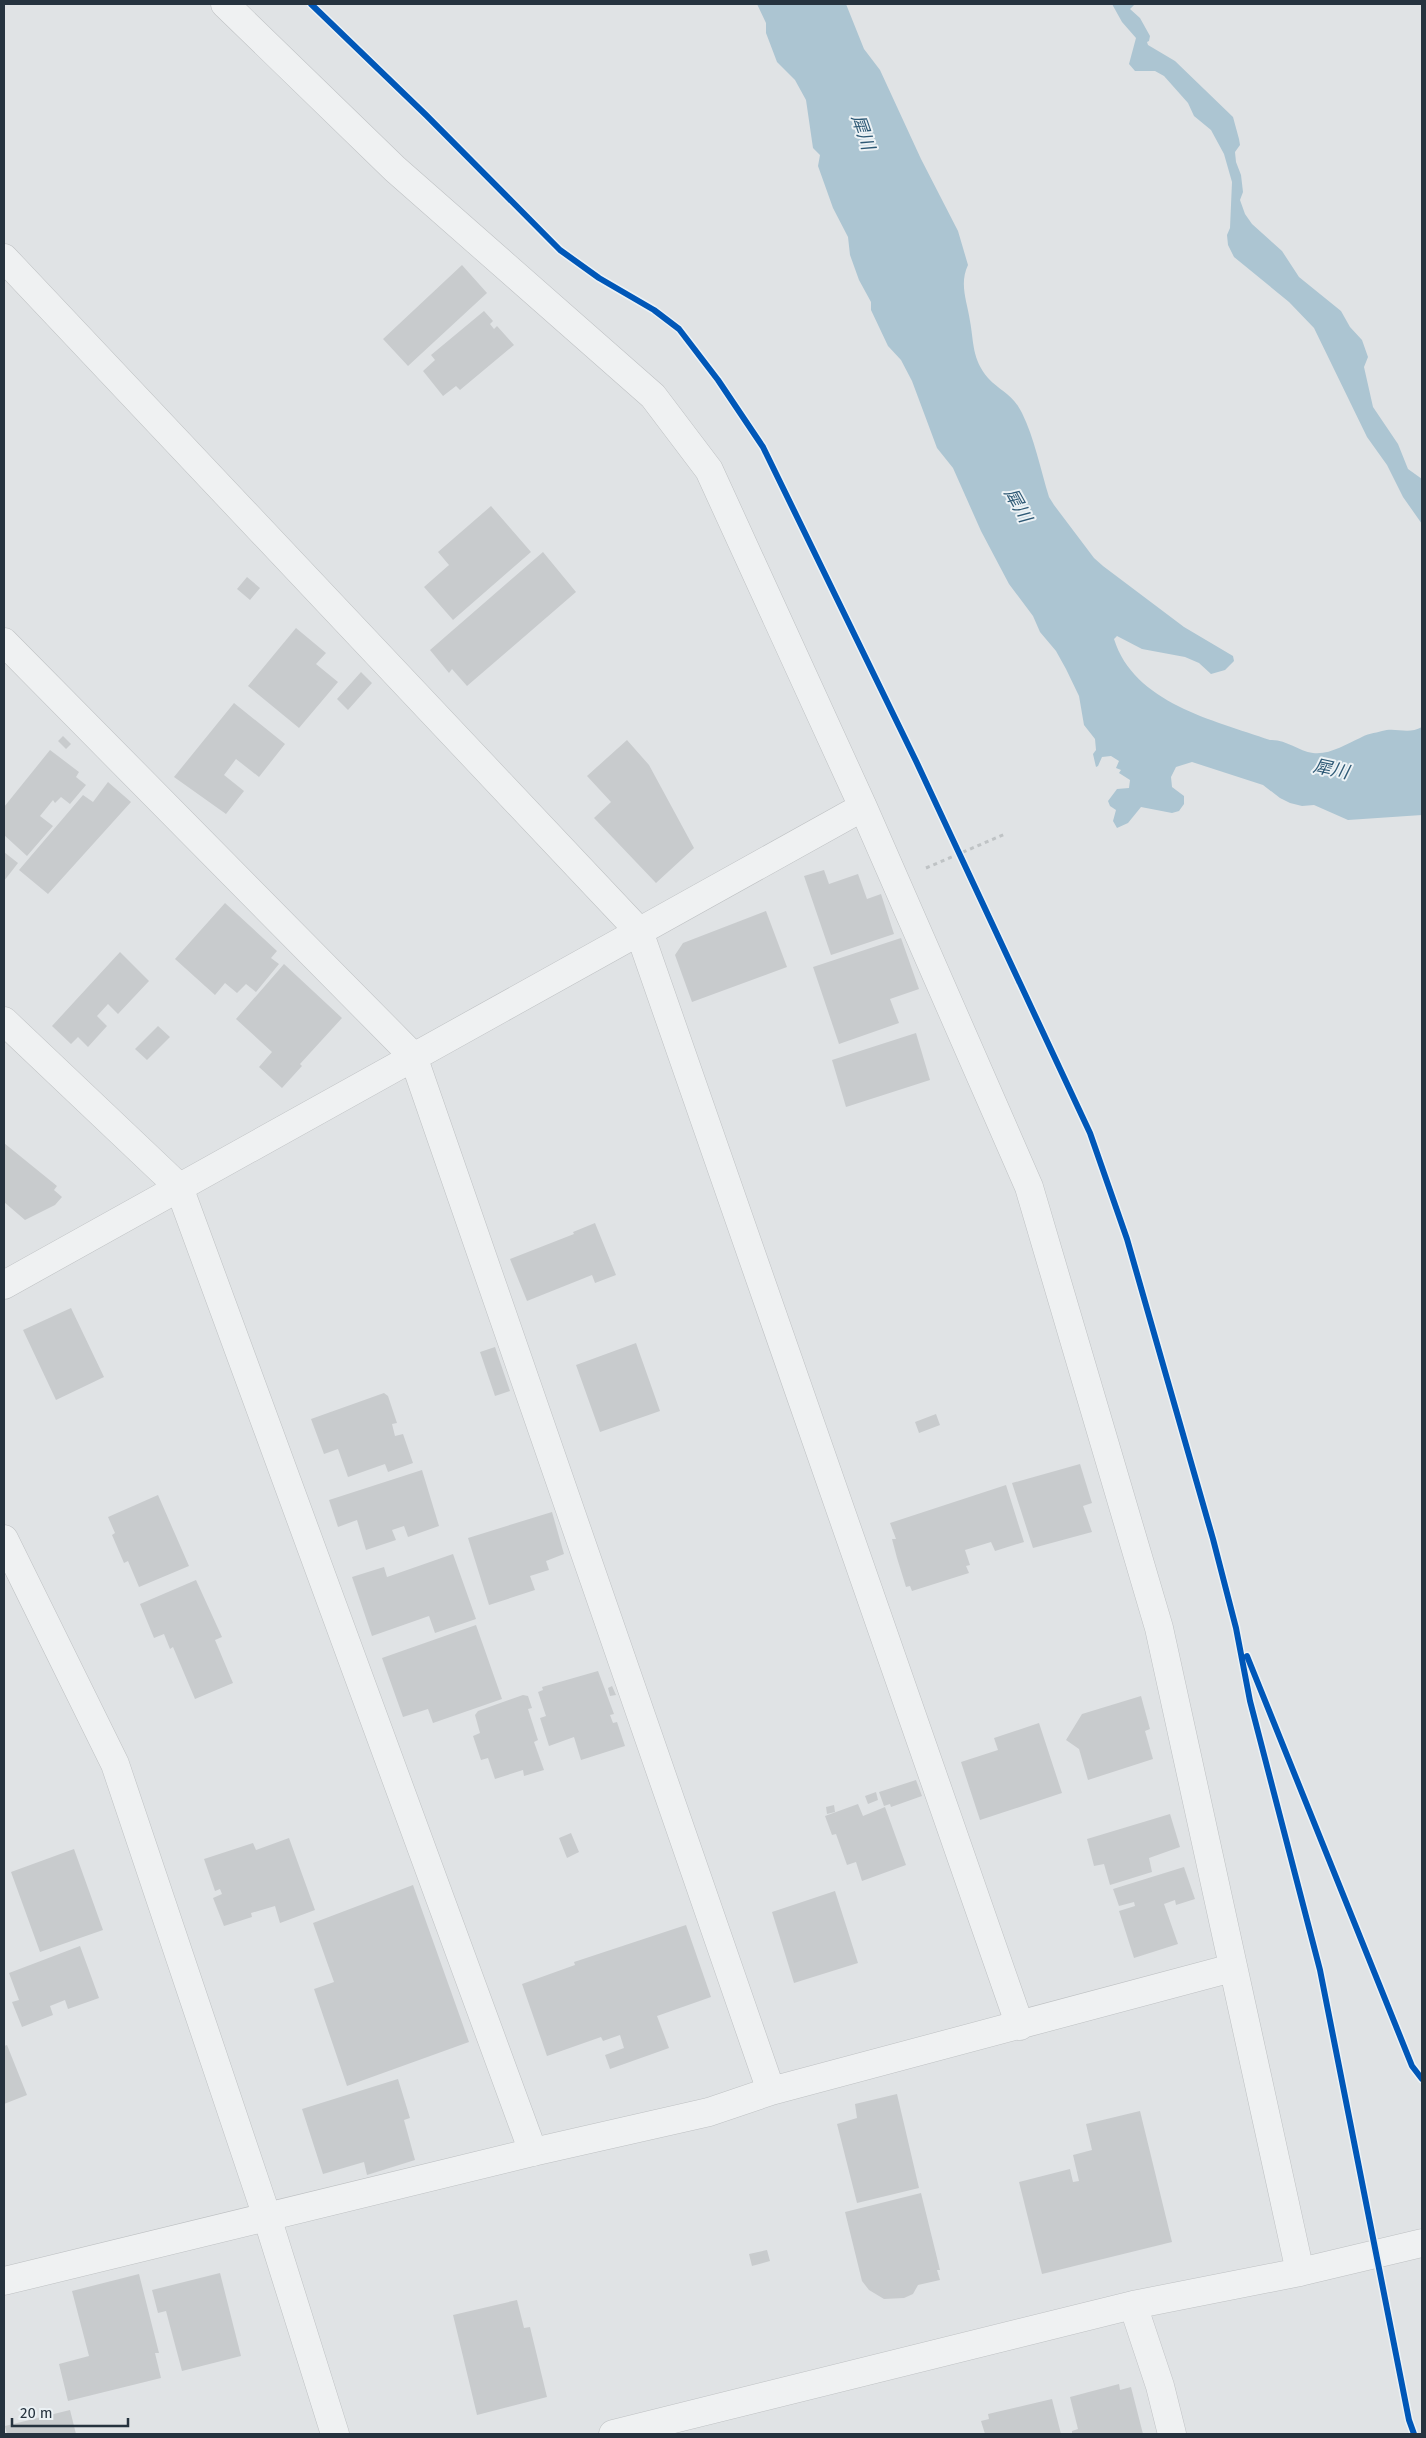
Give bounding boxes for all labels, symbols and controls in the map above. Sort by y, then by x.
water label: 犀川 [847,111,880,154]
water label: 犀川 [1000,484,1037,528]
water label: 犀川 [1311,754,1353,784]
scale bar [12,2396,129,2428]
text: 20 m [20,2404,53,2422]

